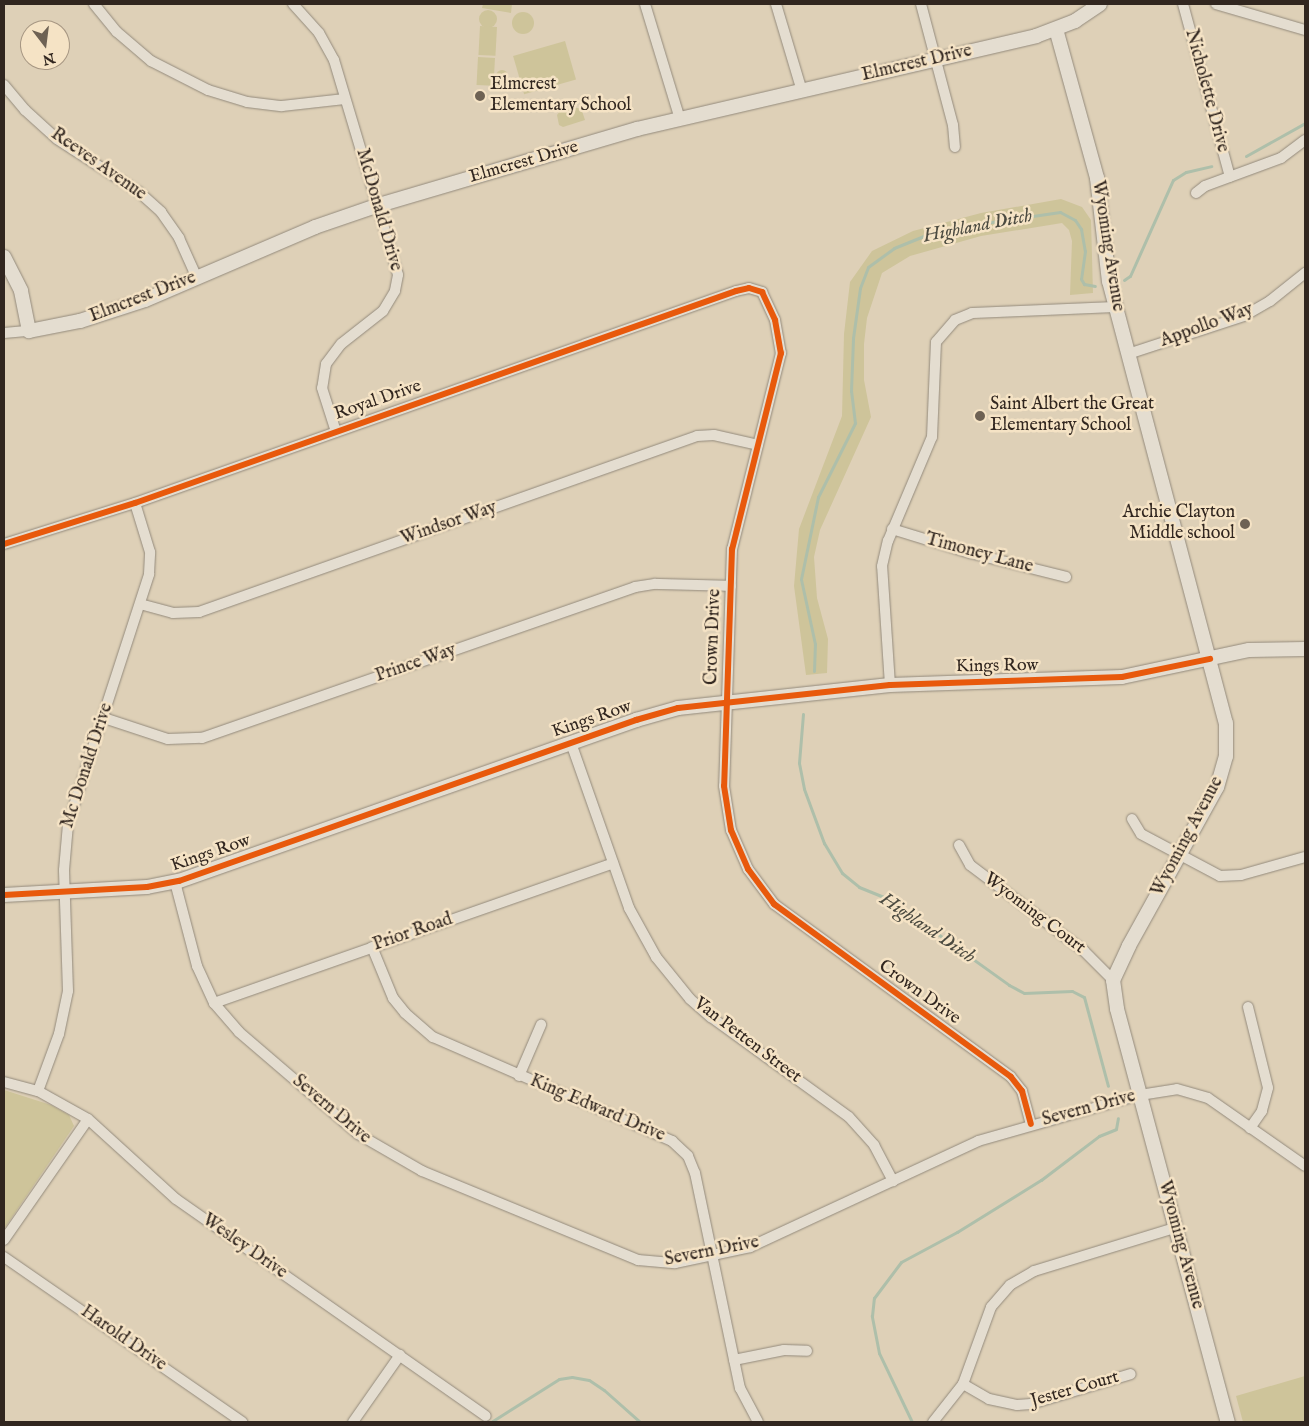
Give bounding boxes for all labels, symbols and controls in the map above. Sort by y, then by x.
north arrow [20,20,70,70]
street label: Nicholette Drive [1179,27,1233,155]
street label: Elmcrest Drive [860,41,974,87]
text: N [40,48,57,69]
place label: Elmcrest Elementary School [490,75,631,118]
marker: Elmcrest Elementary School [474,90,486,102]
street label: Reeves Avenue [46,124,150,206]
street label: Elmcrest Drive [467,137,581,189]
street label: McDonald Drive [350,146,406,274]
street label: Wyoming Avenue [1086,179,1128,313]
water label: Highland Ditch [922,205,1034,249]
street label: Elmcrest Drive [87,268,199,328]
street label: Appollo Way [1158,299,1256,353]
street label: Royal Drive [332,376,424,426]
place label: Saint Albert the Great Elementary School [990,395,1154,438]
marker: Saint Albert the Great Elementary School [974,410,986,422]
street label: Windsor Way [398,497,500,551]
place label: Archie Clayton Middle school [1122,503,1235,546]
marker: Archie Clayton Middle school [1239,518,1251,530]
street label: Timoney Lane [923,529,1035,579]
street label: Crown Drive [702,589,726,685]
street label: Prince Way [373,640,459,688]
street label: Kings Row [956,655,1038,679]
street label: Kings Row [550,696,634,744]
street label: Mc Donald Drive [58,701,118,831]
street label: Wyoming Avenue [1147,774,1229,900]
street label: Kings Row [169,830,253,878]
street label: Wyoming Court [979,869,1089,959]
water label: Highland Ditch [875,889,979,969]
street label: Prior Road [370,909,456,957]
street label: Crown Drive [874,956,964,1030]
street label: Van Petten Street [689,993,805,1089]
street label: Severn Drive [287,1071,375,1149]
street label: King Edward Drive [526,1071,668,1147]
street label: Severn Drive [1040,1086,1138,1132]
street label: Wyoming Avenue [1152,1178,1208,1312]
street label: Wesley Drive [197,1210,291,1284]
street label: Severn Drive [663,1232,761,1272]
street label: Harold Drive [76,1302,170,1376]
street label: Jester Court [1028,1367,1122,1413]

